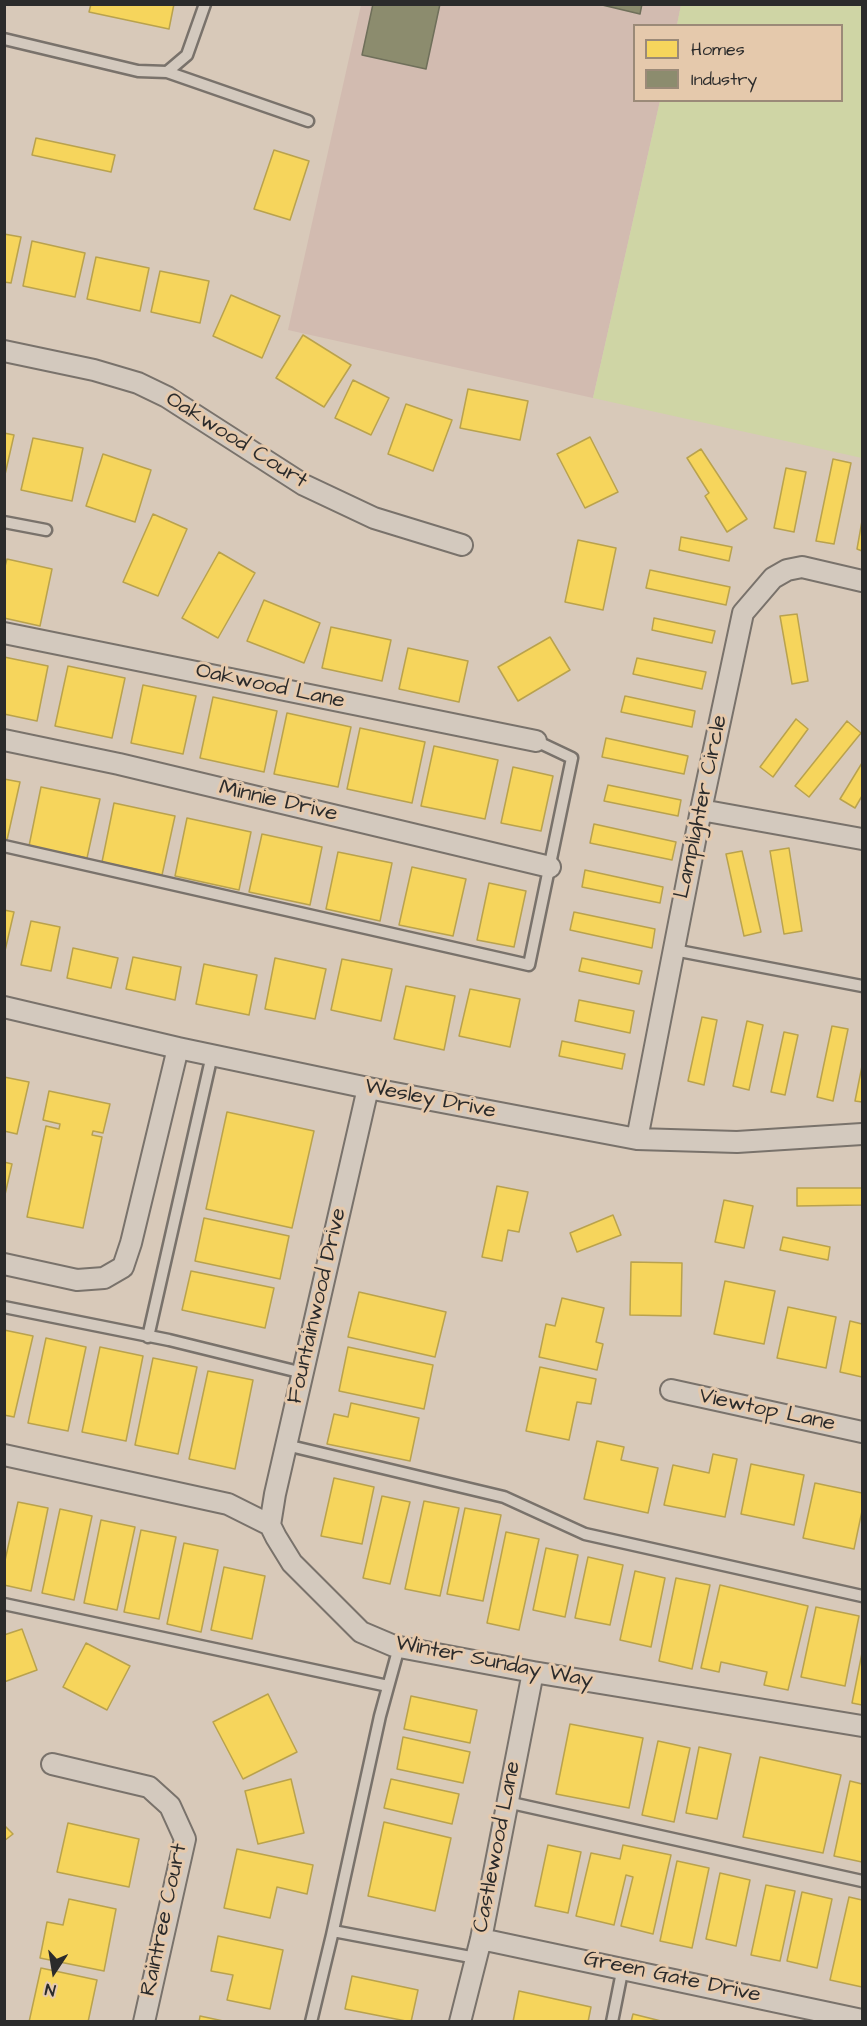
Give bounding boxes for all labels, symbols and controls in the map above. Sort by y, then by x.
legend [633,24,843,102]
text: Homes [691,37,745,62]
text: Industry [691,67,757,92]
street label: Oakwood Court [160,387,312,495]
street label: Oakwood Lane [193,658,347,716]
street label: Lamplighter Circle [670,713,734,901]
street label: Minnie Drive [216,776,340,828]
street label: Wesley Drive [362,1074,498,1126]
street label: Fountainwood Drive [283,1206,353,1406]
street label: Viewtop Lane [697,1384,837,1438]
street label: Winter Sunday Way [393,1631,595,1695]
street label: Castlewood Lane [468,1759,528,1935]
street label: Raintree Court [136,1841,194,1999]
north arrow [24,1942,84,2002]
street label: Green Gate Drive [581,1946,763,2010]
text: N [43,1978,57,2001]

